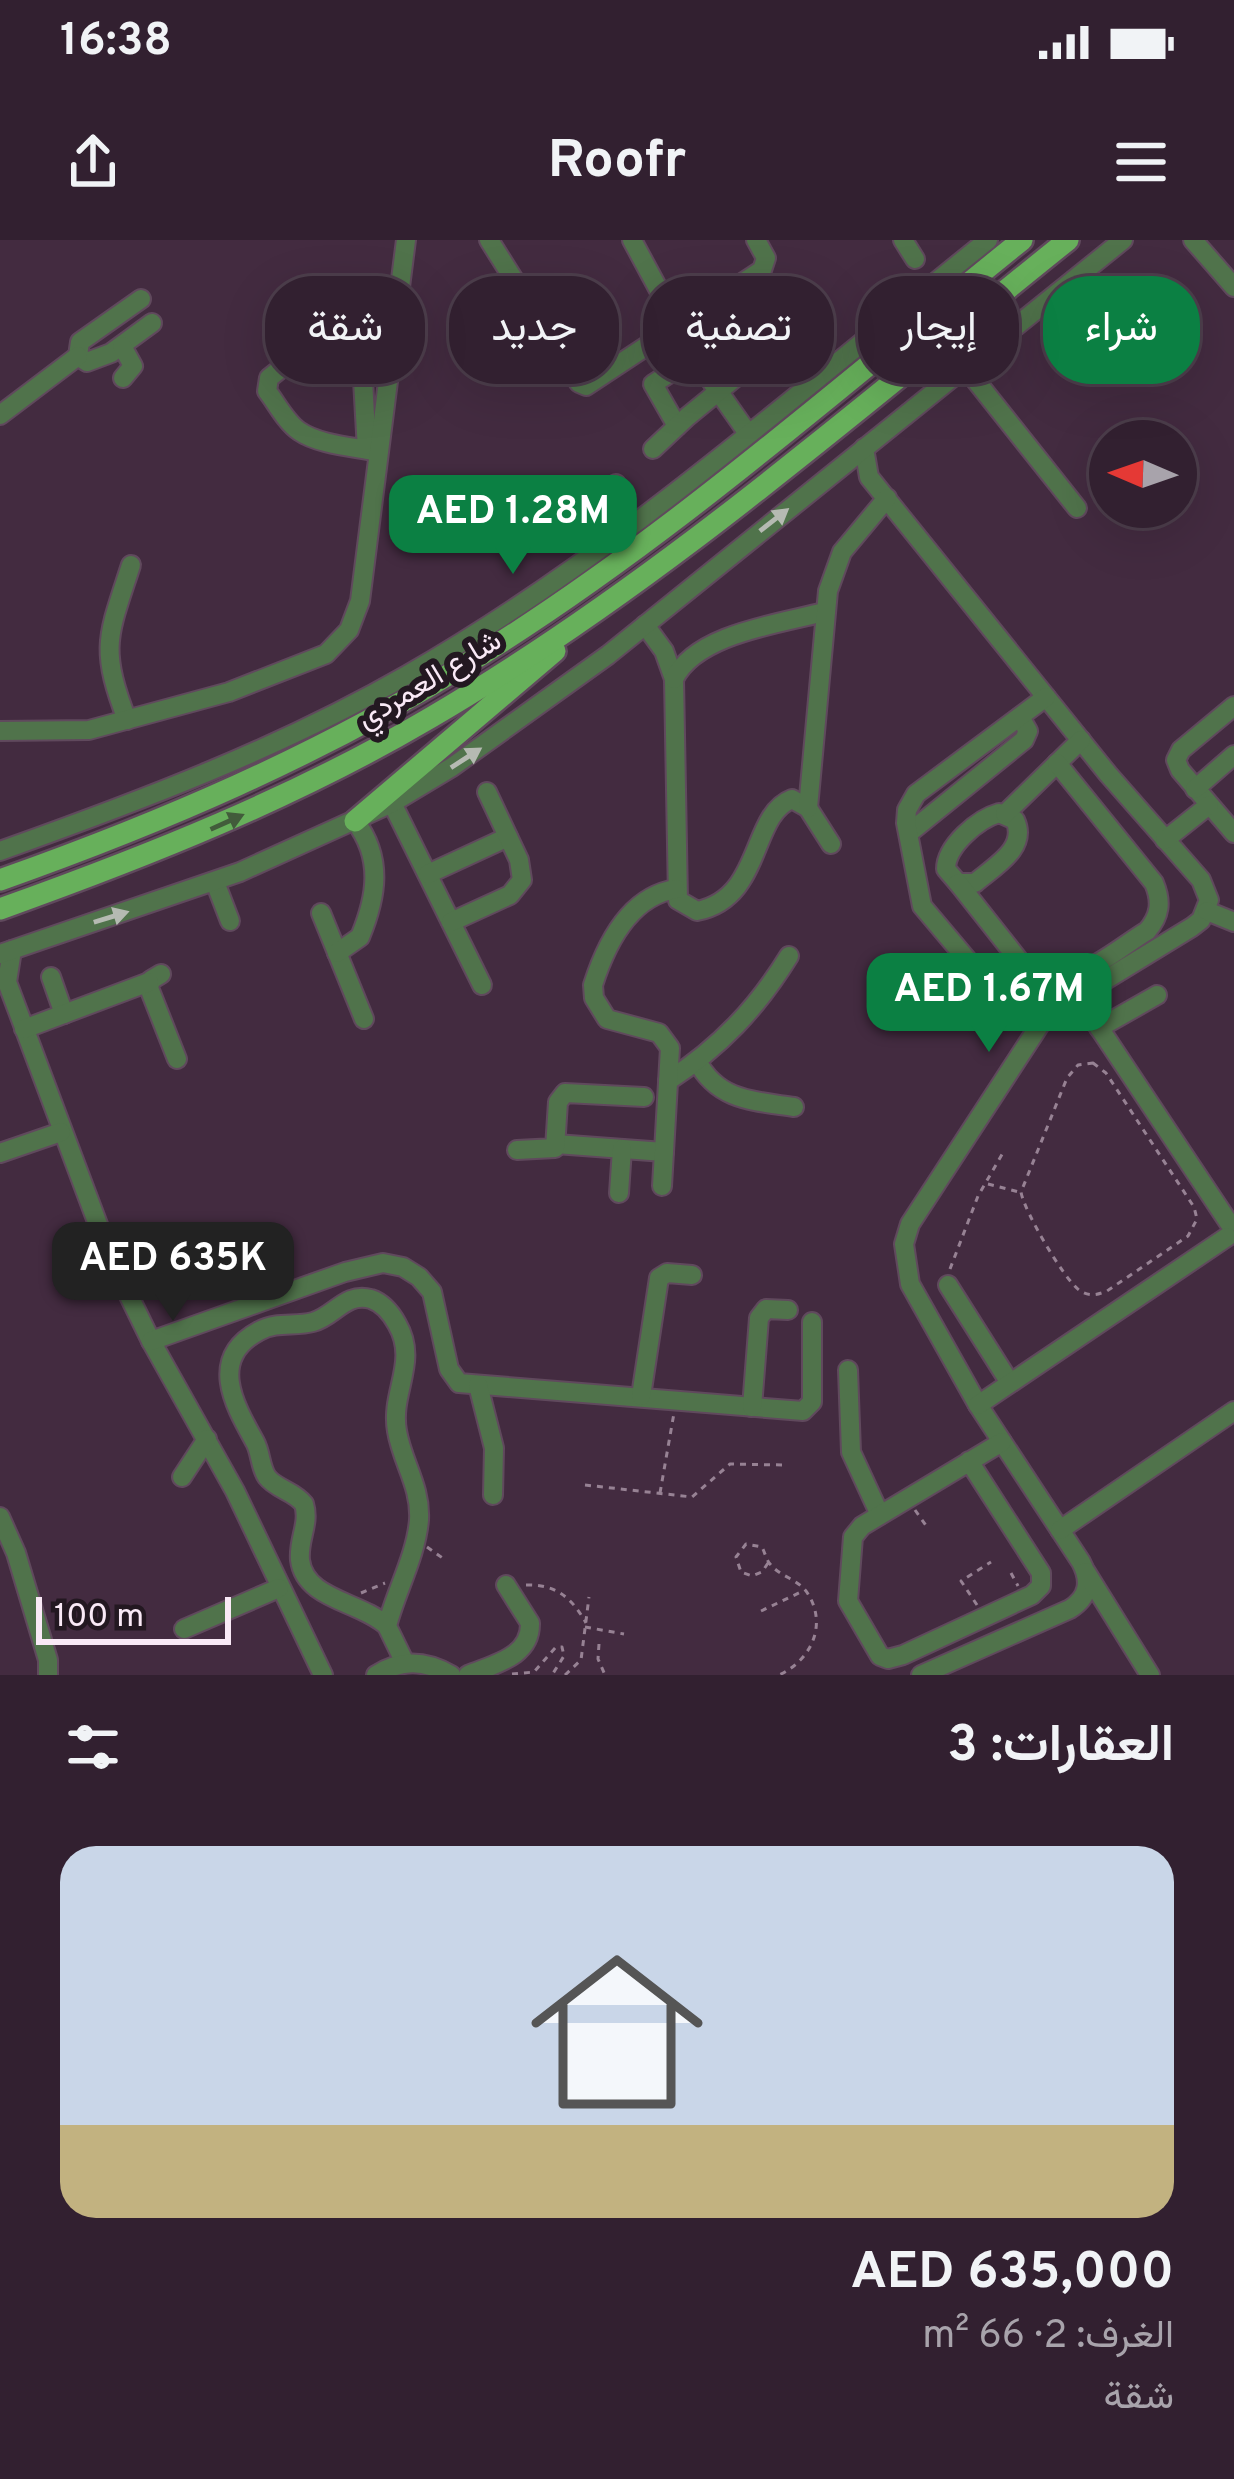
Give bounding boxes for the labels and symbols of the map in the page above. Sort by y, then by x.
north arrow [1089,420,1197,528]
pin: AED 1.28M [376,475,650,577]
one-way arrow [759,508,790,533]
street label: شارع العمردي [351,623,511,741]
one-way arrow [449,748,482,770]
one-way arrow [209,811,244,831]
one-way arrow [93,907,130,925]
pin: AED 1.67M [852,953,1126,1055]
pin: AED 635K [49,1222,297,1324]
scale bar [36,1591,231,1644]

